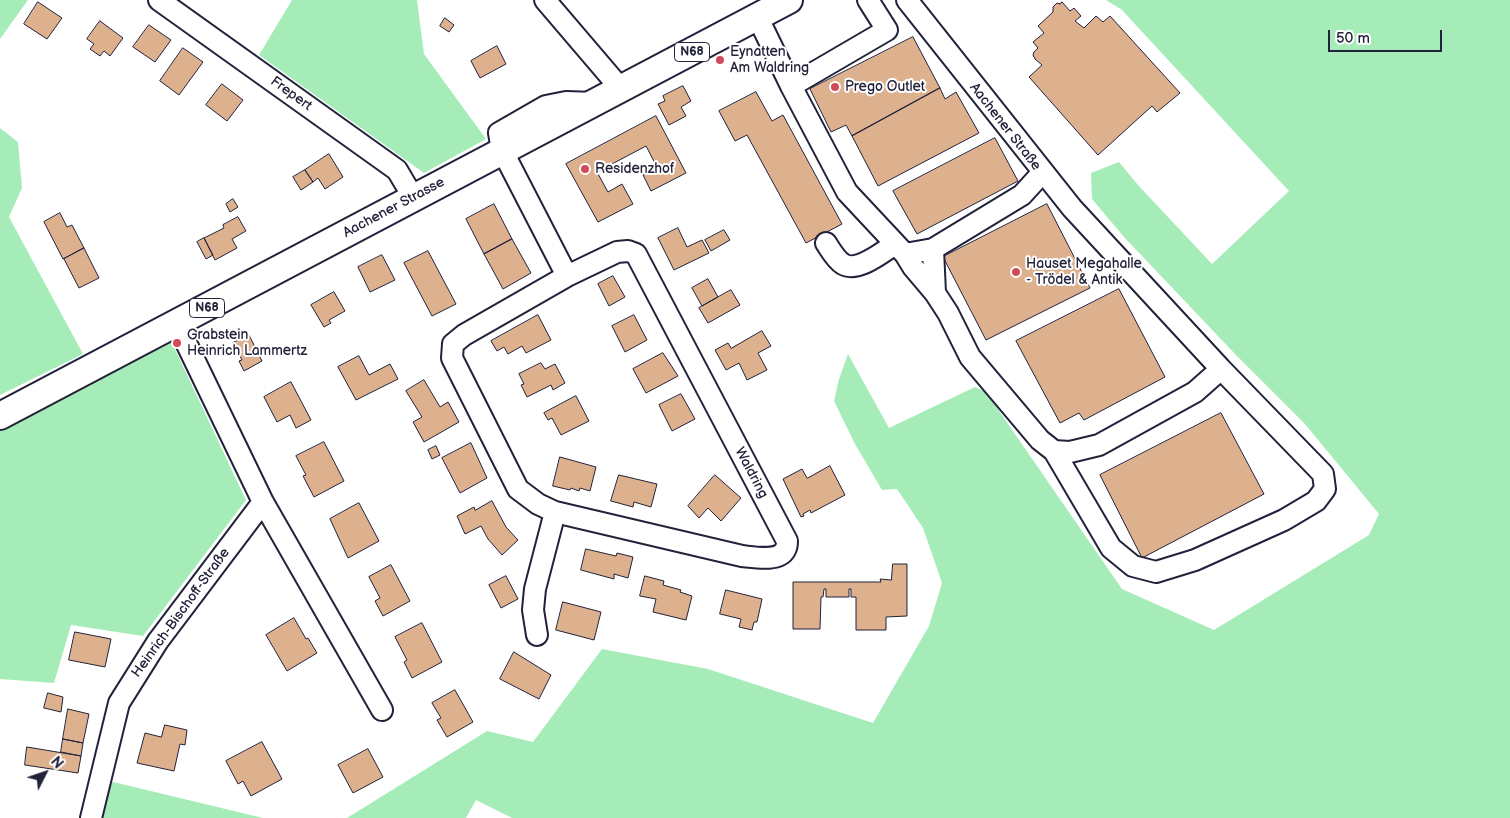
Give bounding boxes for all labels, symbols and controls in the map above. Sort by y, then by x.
scale bar [1330,20,1444,52]
text: 50 m [1336,29,1370,48]
road number: N68 [674,42,710,62]
place label: Eynatten Am Waldring [730,44,809,76]
marker: Eynatten Am Waldring [714,54,726,66]
street label: Frepert [267,73,315,115]
place label: Prego Outlet [845,79,925,95]
street label: Aachener Straße [966,80,1044,174]
marker: Prego Outlet [829,81,841,93]
place label: Residenzhof [595,161,674,177]
marker: Residenzhof [579,163,591,175]
street label: Aachener Strasse [340,174,448,242]
place label: Hauset Megahalle - Trödel & Antik [1026,256,1142,288]
marker: Hauset Megahalle - Trödel & Antik [1010,266,1022,278]
road number: N68 [190,298,224,318]
place label: Grabstein Heinrich Lammertz [187,327,307,360]
marker: Grabstein Heinrich Lammertz [171,337,183,349]
street label: Waldring [731,445,771,501]
street label: Heinrich-Bischoff-Straße [128,545,234,681]
north arrow [20,748,70,798]
text: N [47,753,67,772]

